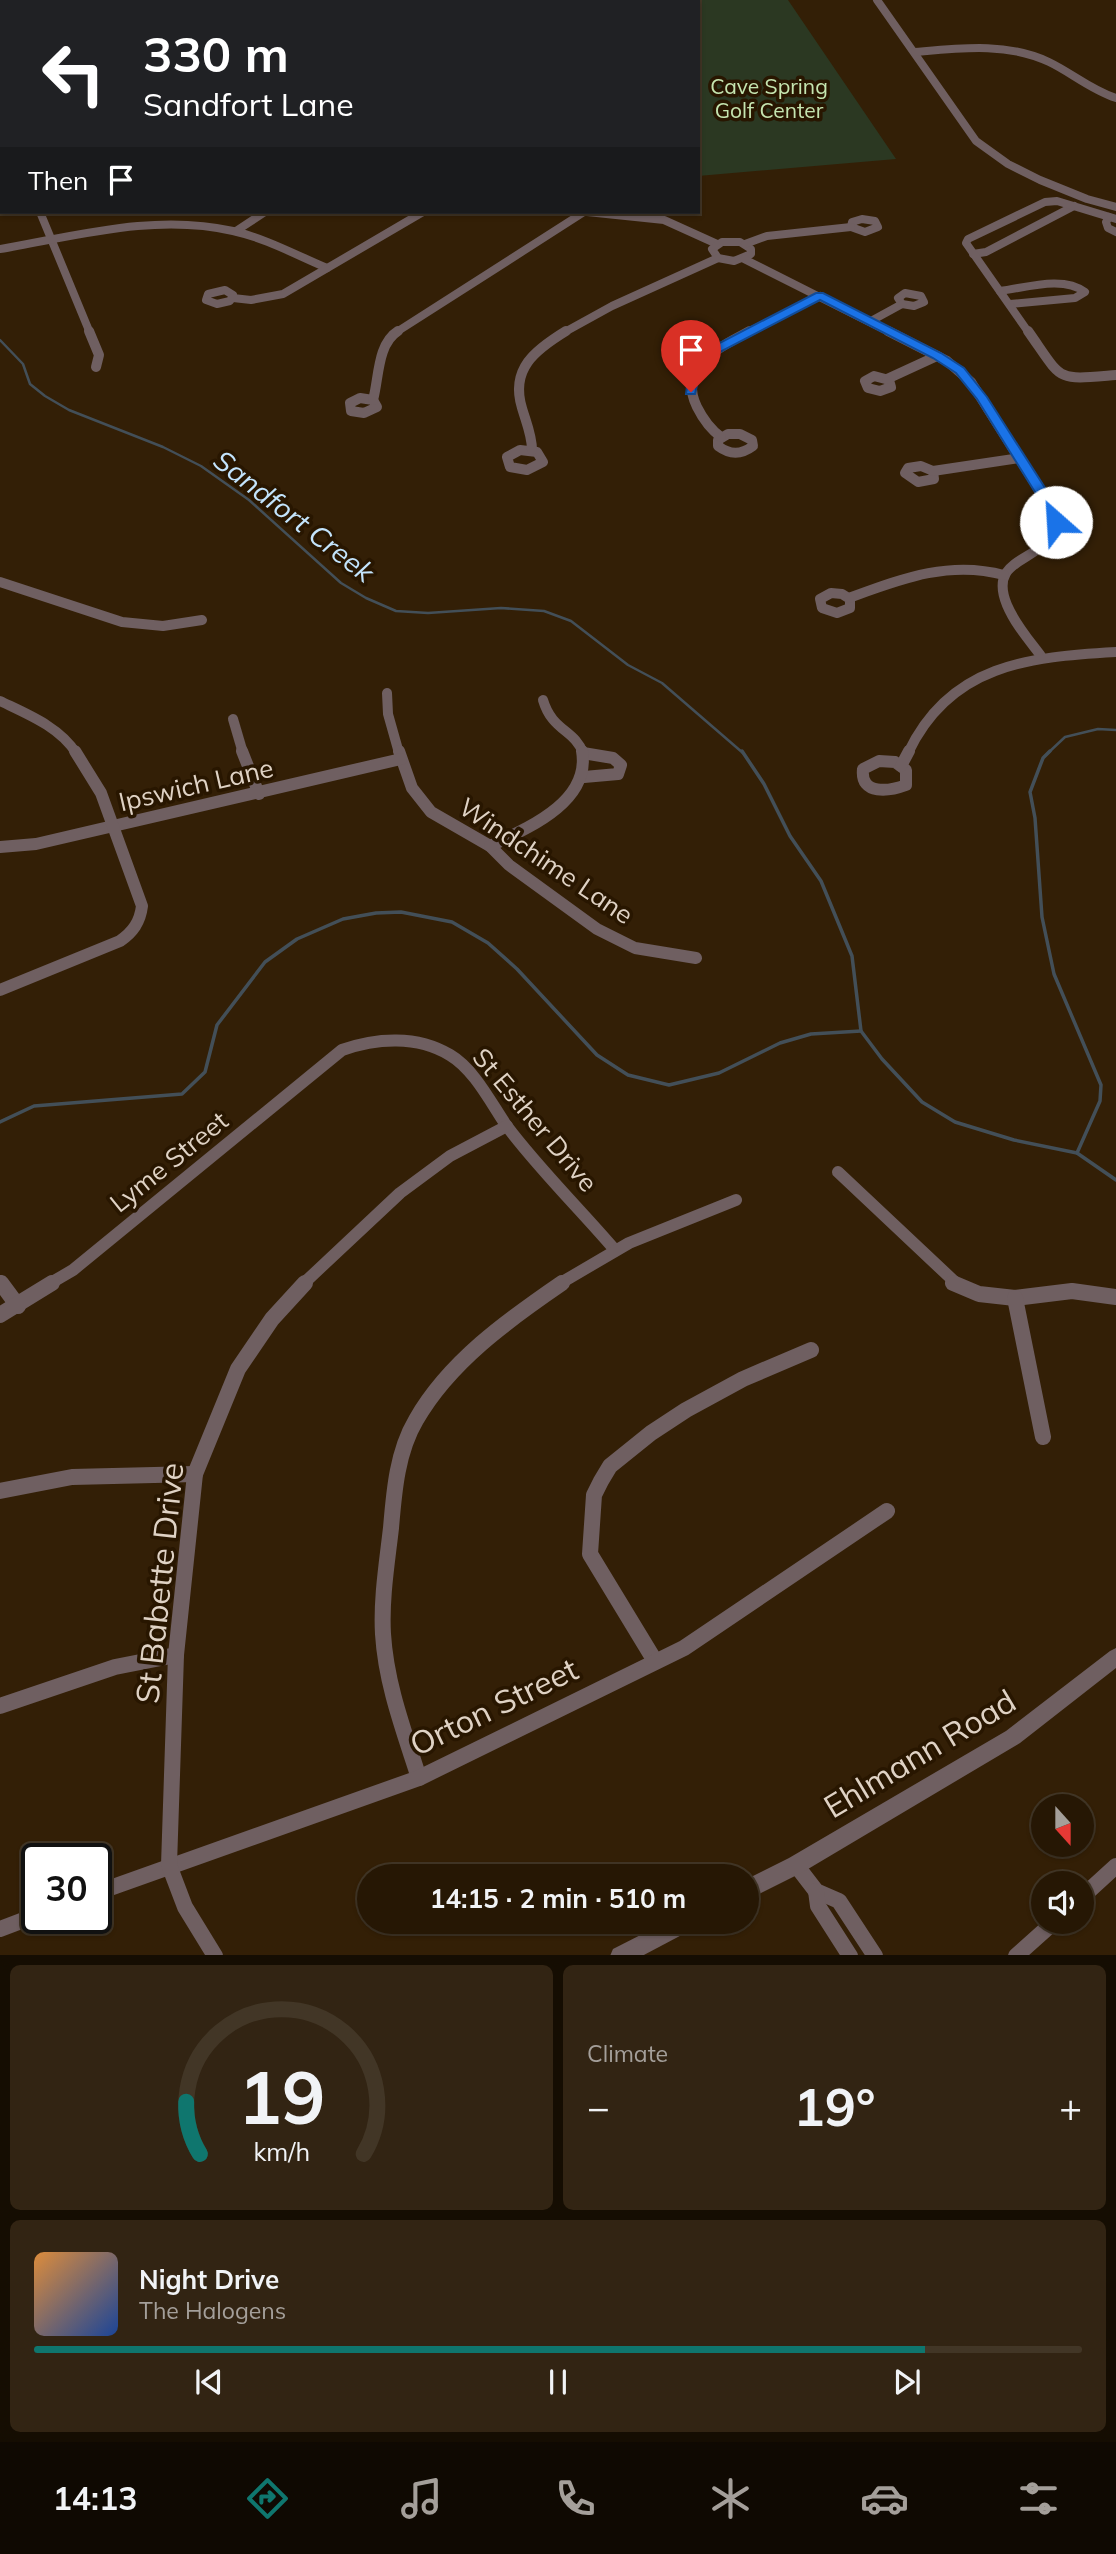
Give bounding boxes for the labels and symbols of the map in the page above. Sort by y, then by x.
park label: Cave Spring Golf Center [710,73,828,123]
pin [661,320,721,392]
water label: Sandfort Creek [207,442,383,590]
position arrow [1019,485,1093,559]
street label: Ipswich Lane [115,751,276,818]
street label: Windchime Lane [453,790,640,931]
street label: St Esther Drive [466,1041,605,1198]
street label: Lyme Street [103,1104,234,1219]
street label: St Babette Drive [126,1461,192,1705]
street label: Orton Street [403,1648,584,1764]
street label: Ehlmann Road [816,1680,1023,1826]
north arrow [1031,1794,1094,1857]
speed limit sign: 30 [21,1843,112,1934]

